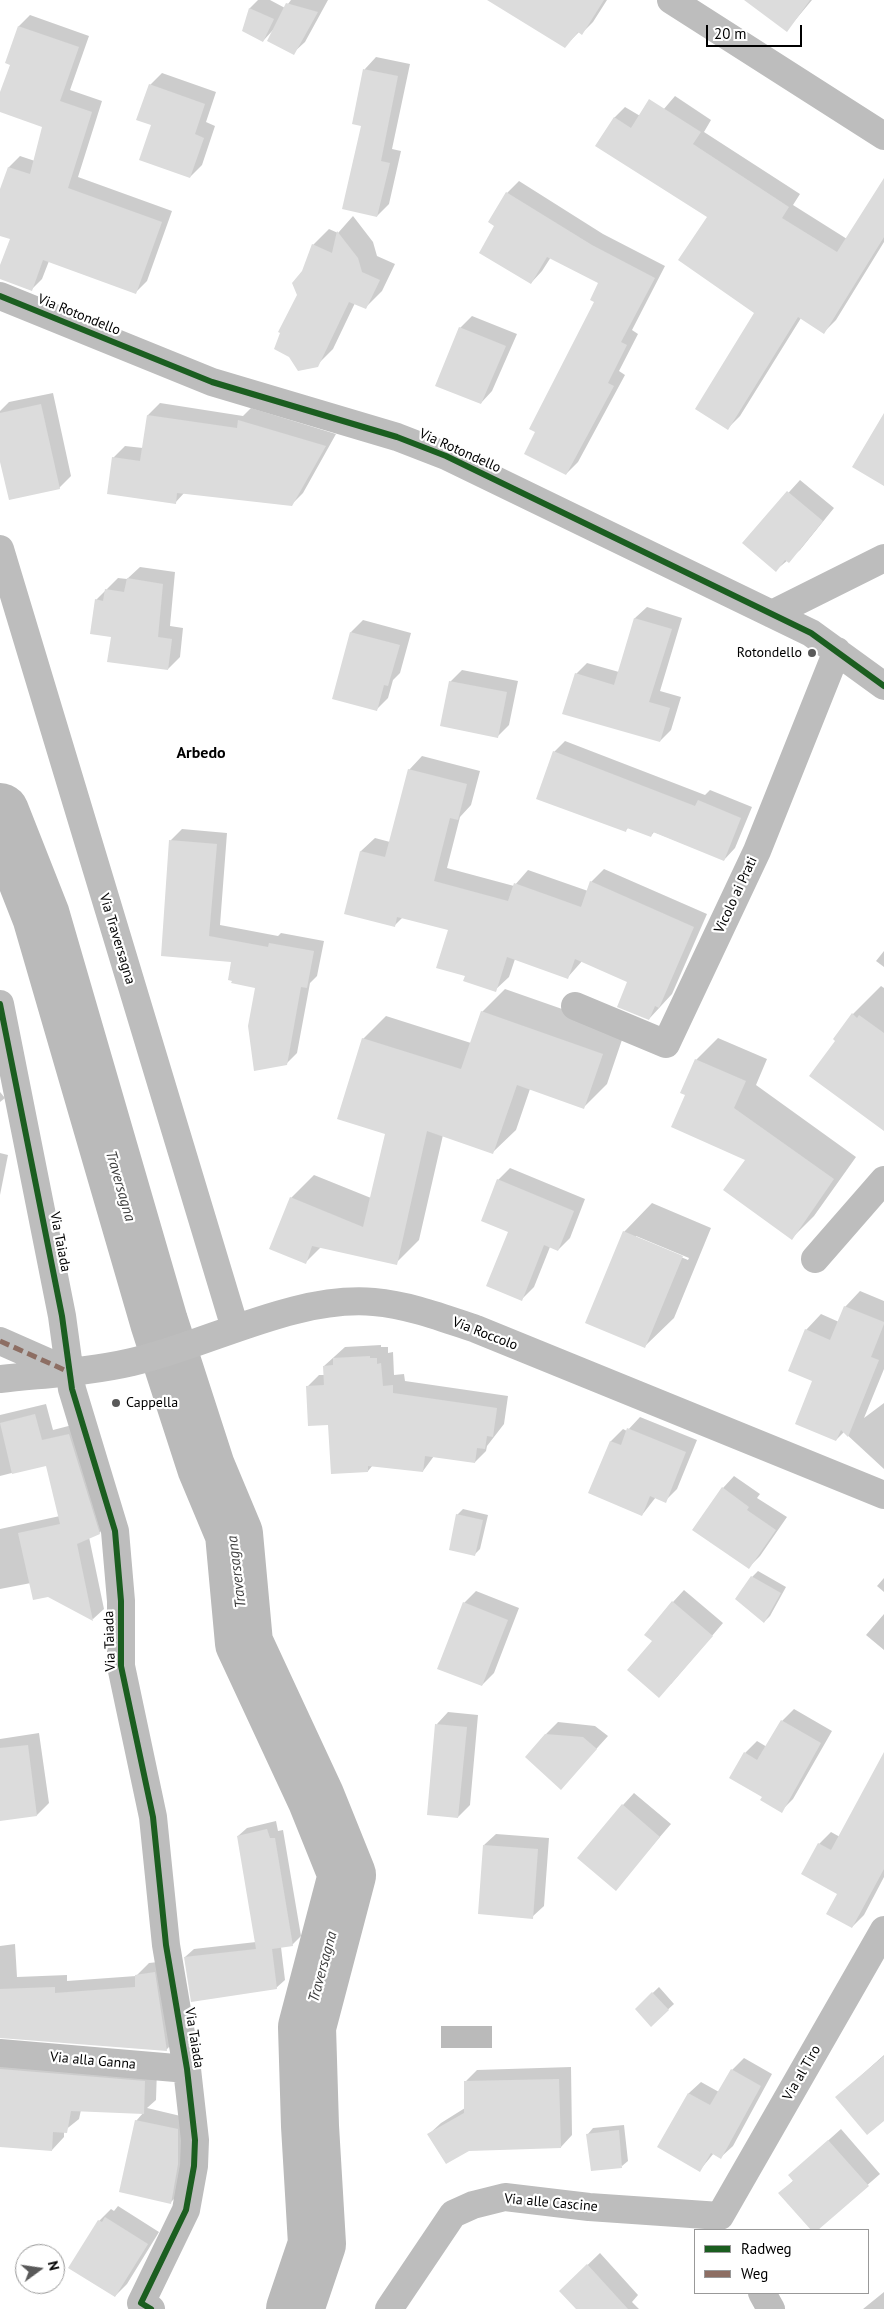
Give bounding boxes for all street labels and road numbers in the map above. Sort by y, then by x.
street label: Via Rotondello [35,291,123,339]
street label: Via Rotondello [417,426,503,476]
street label: Vicolo ai Prati [711,854,761,936]
street label: Via Traversagna [95,892,139,986]
street label: Via Taiada [46,1211,74,1273]
street label: Via Roccolo [450,1314,520,1354]
street label: Via Taiada [101,1610,119,1672]
street label: Via Taiada [181,2007,207,2069]
street label: Via al Tiro [779,2042,825,2104]
street label: Via alla Ganna [49,2049,137,2073]
street label: Via alle Cascine [504,2191,598,2215]

